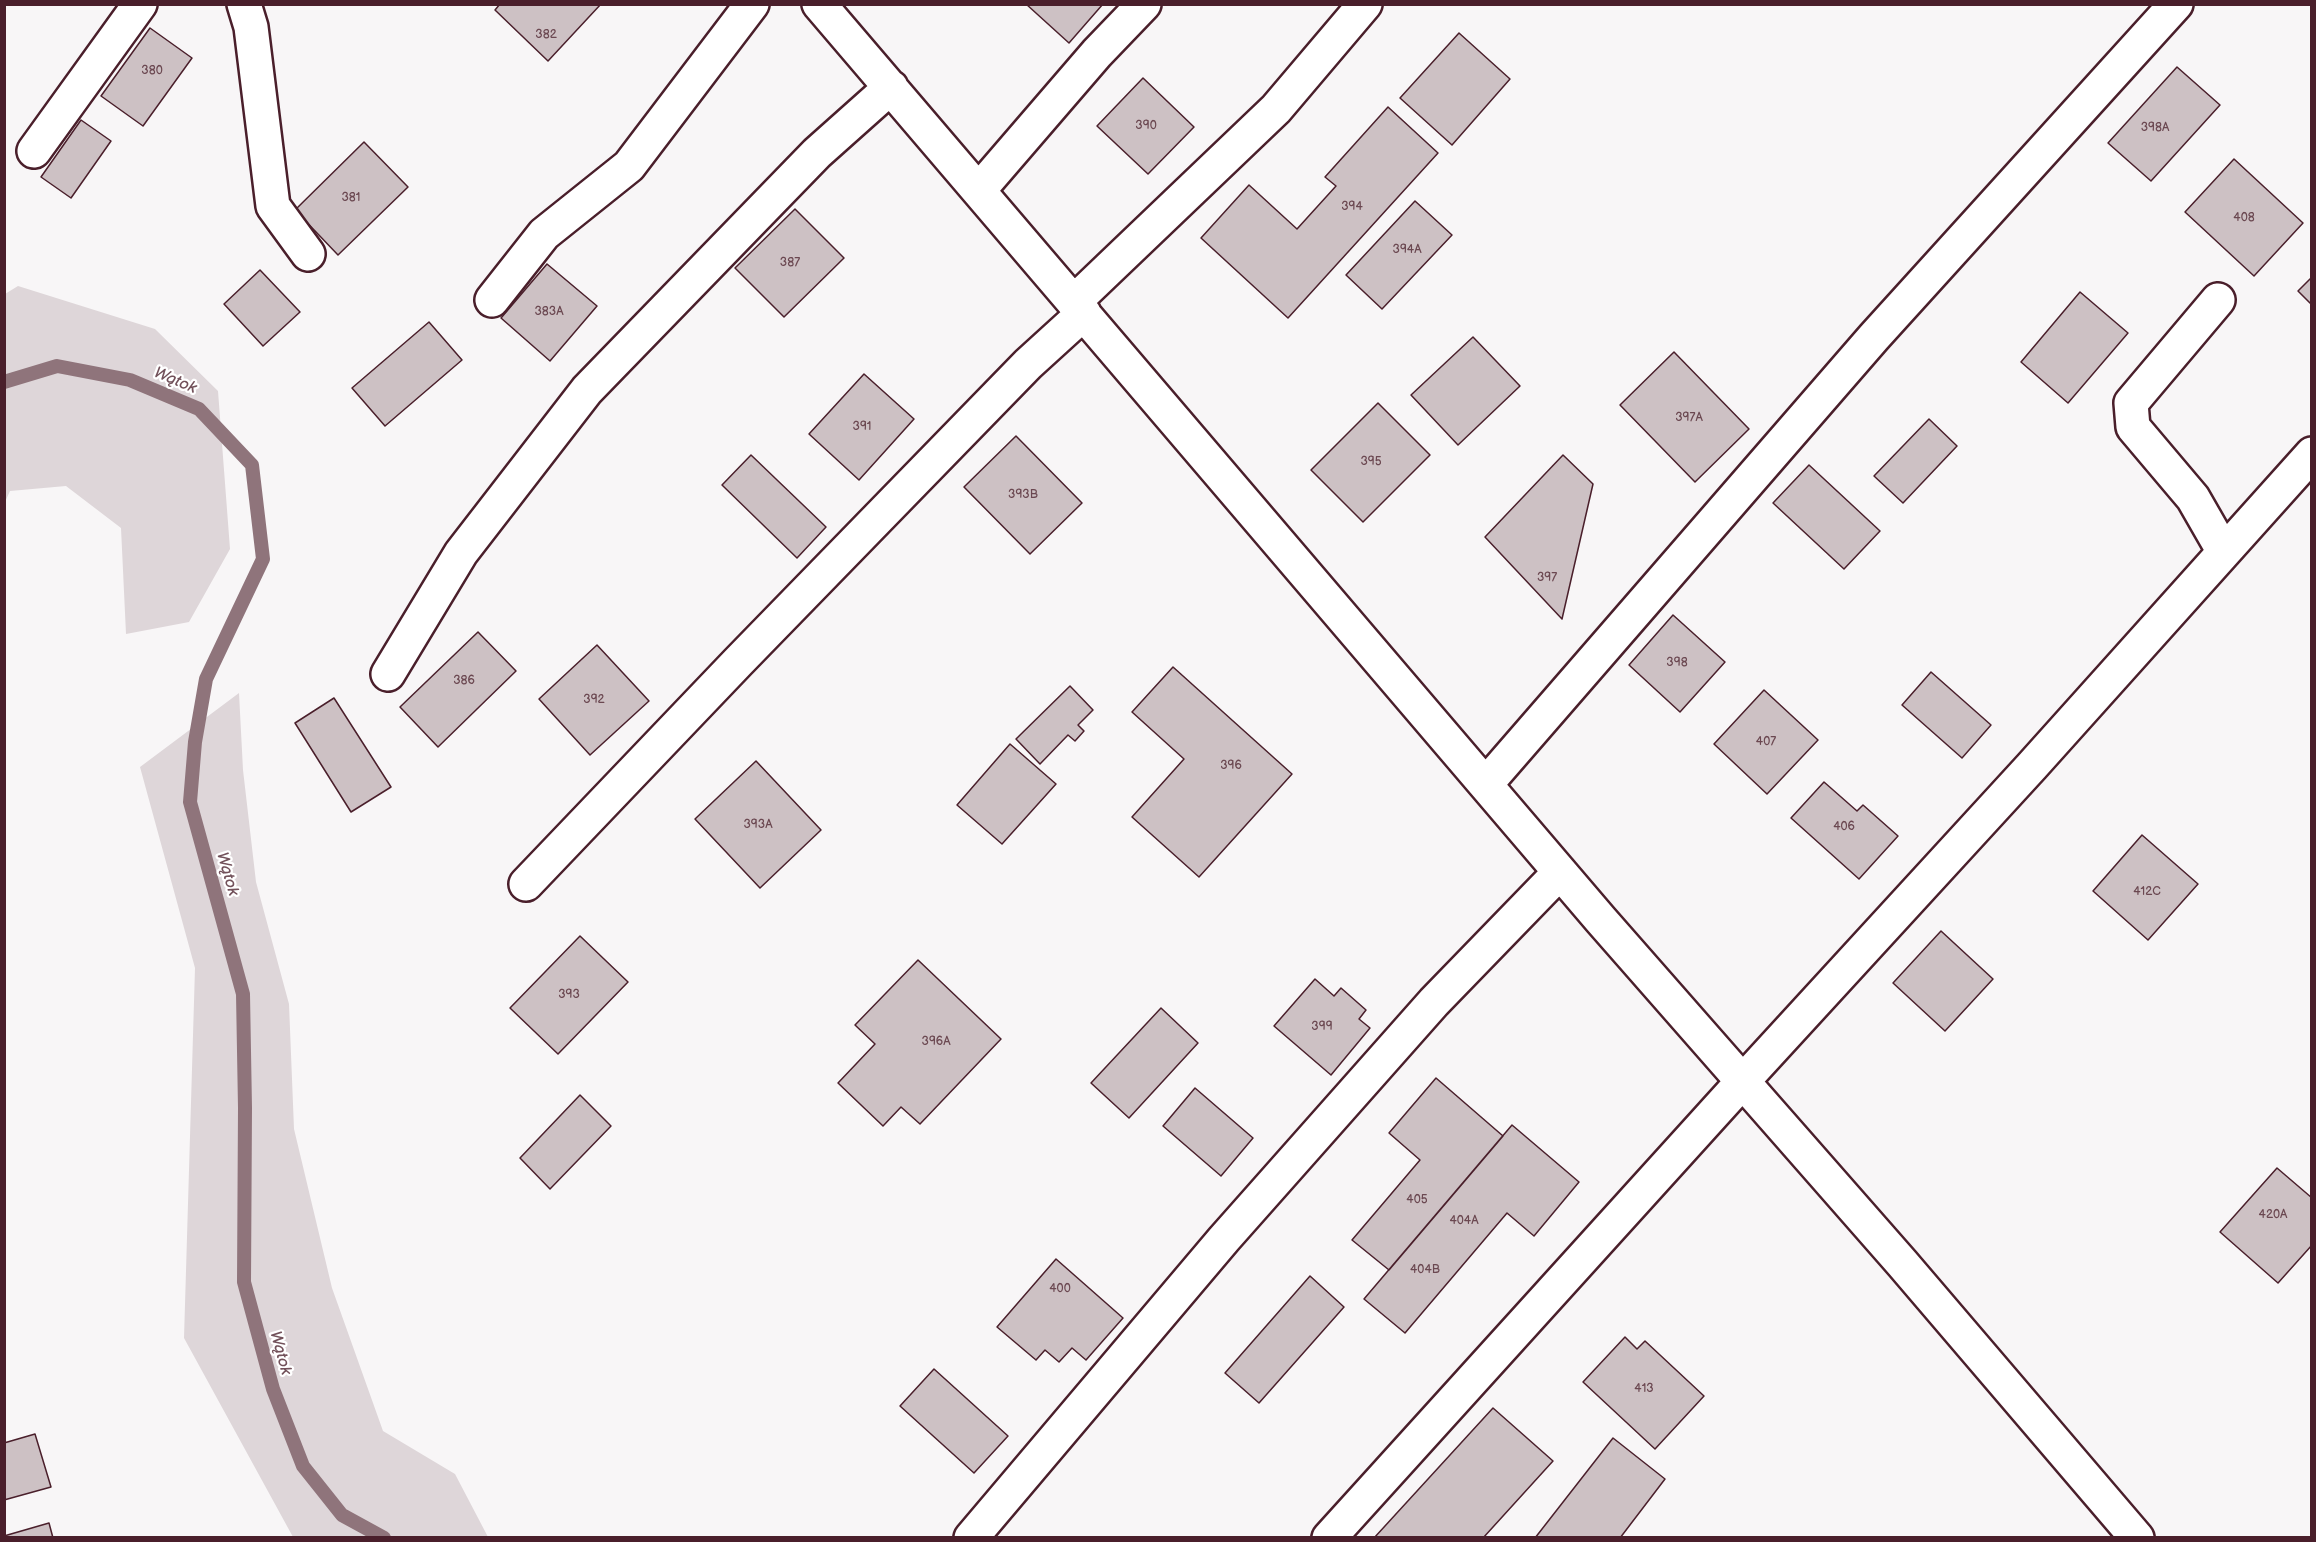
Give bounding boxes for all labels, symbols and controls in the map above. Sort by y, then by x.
house number: 382 [535,28,557,42]
house number: 380 [141,64,163,78]
house number: 390 [1135,119,1157,133]
house number: 398A [2141,121,2169,135]
house number: 381 [341,191,361,205]
house number: 394 [1341,200,1363,214]
house number: 408 [2233,211,2255,225]
house number: 394A [1393,243,1421,257]
house number: 387 [780,256,800,270]
house number: 383A [534,305,564,319]
water label: Wątok [151,363,199,399]
house number: 397A [1675,411,1703,425]
house number: 391 [853,420,871,434]
house number: 395 [1360,455,1382,469]
house number: 393B [1008,488,1038,502]
house number: 397 [1537,571,1557,585]
house number: 398 [1666,656,1688,670]
house number: 386 [453,674,475,688]
house number: 392 [583,693,605,707]
house number: 407 [1756,735,1776,749]
house number: 396 [1220,759,1242,773]
house number: 393A [743,818,773,832]
house number: 406 [1833,820,1855,834]
water label: Wątok [212,850,242,898]
house number: 412C [2133,885,2161,899]
house number: 393 [558,988,580,1002]
house number: 399 [1311,1020,1333,1034]
house number: 396A [922,1035,950,1049]
house number: 405 [1406,1193,1428,1207]
house number: 420A [2259,1208,2287,1222]
house number: 404A [1449,1214,1479,1228]
house number: 404B [1410,1263,1440,1277]
house number: 400 [1049,1282,1071,1296]
water label: Wątok [265,1329,295,1377]
house number: 413 [1634,1382,1654,1396]

